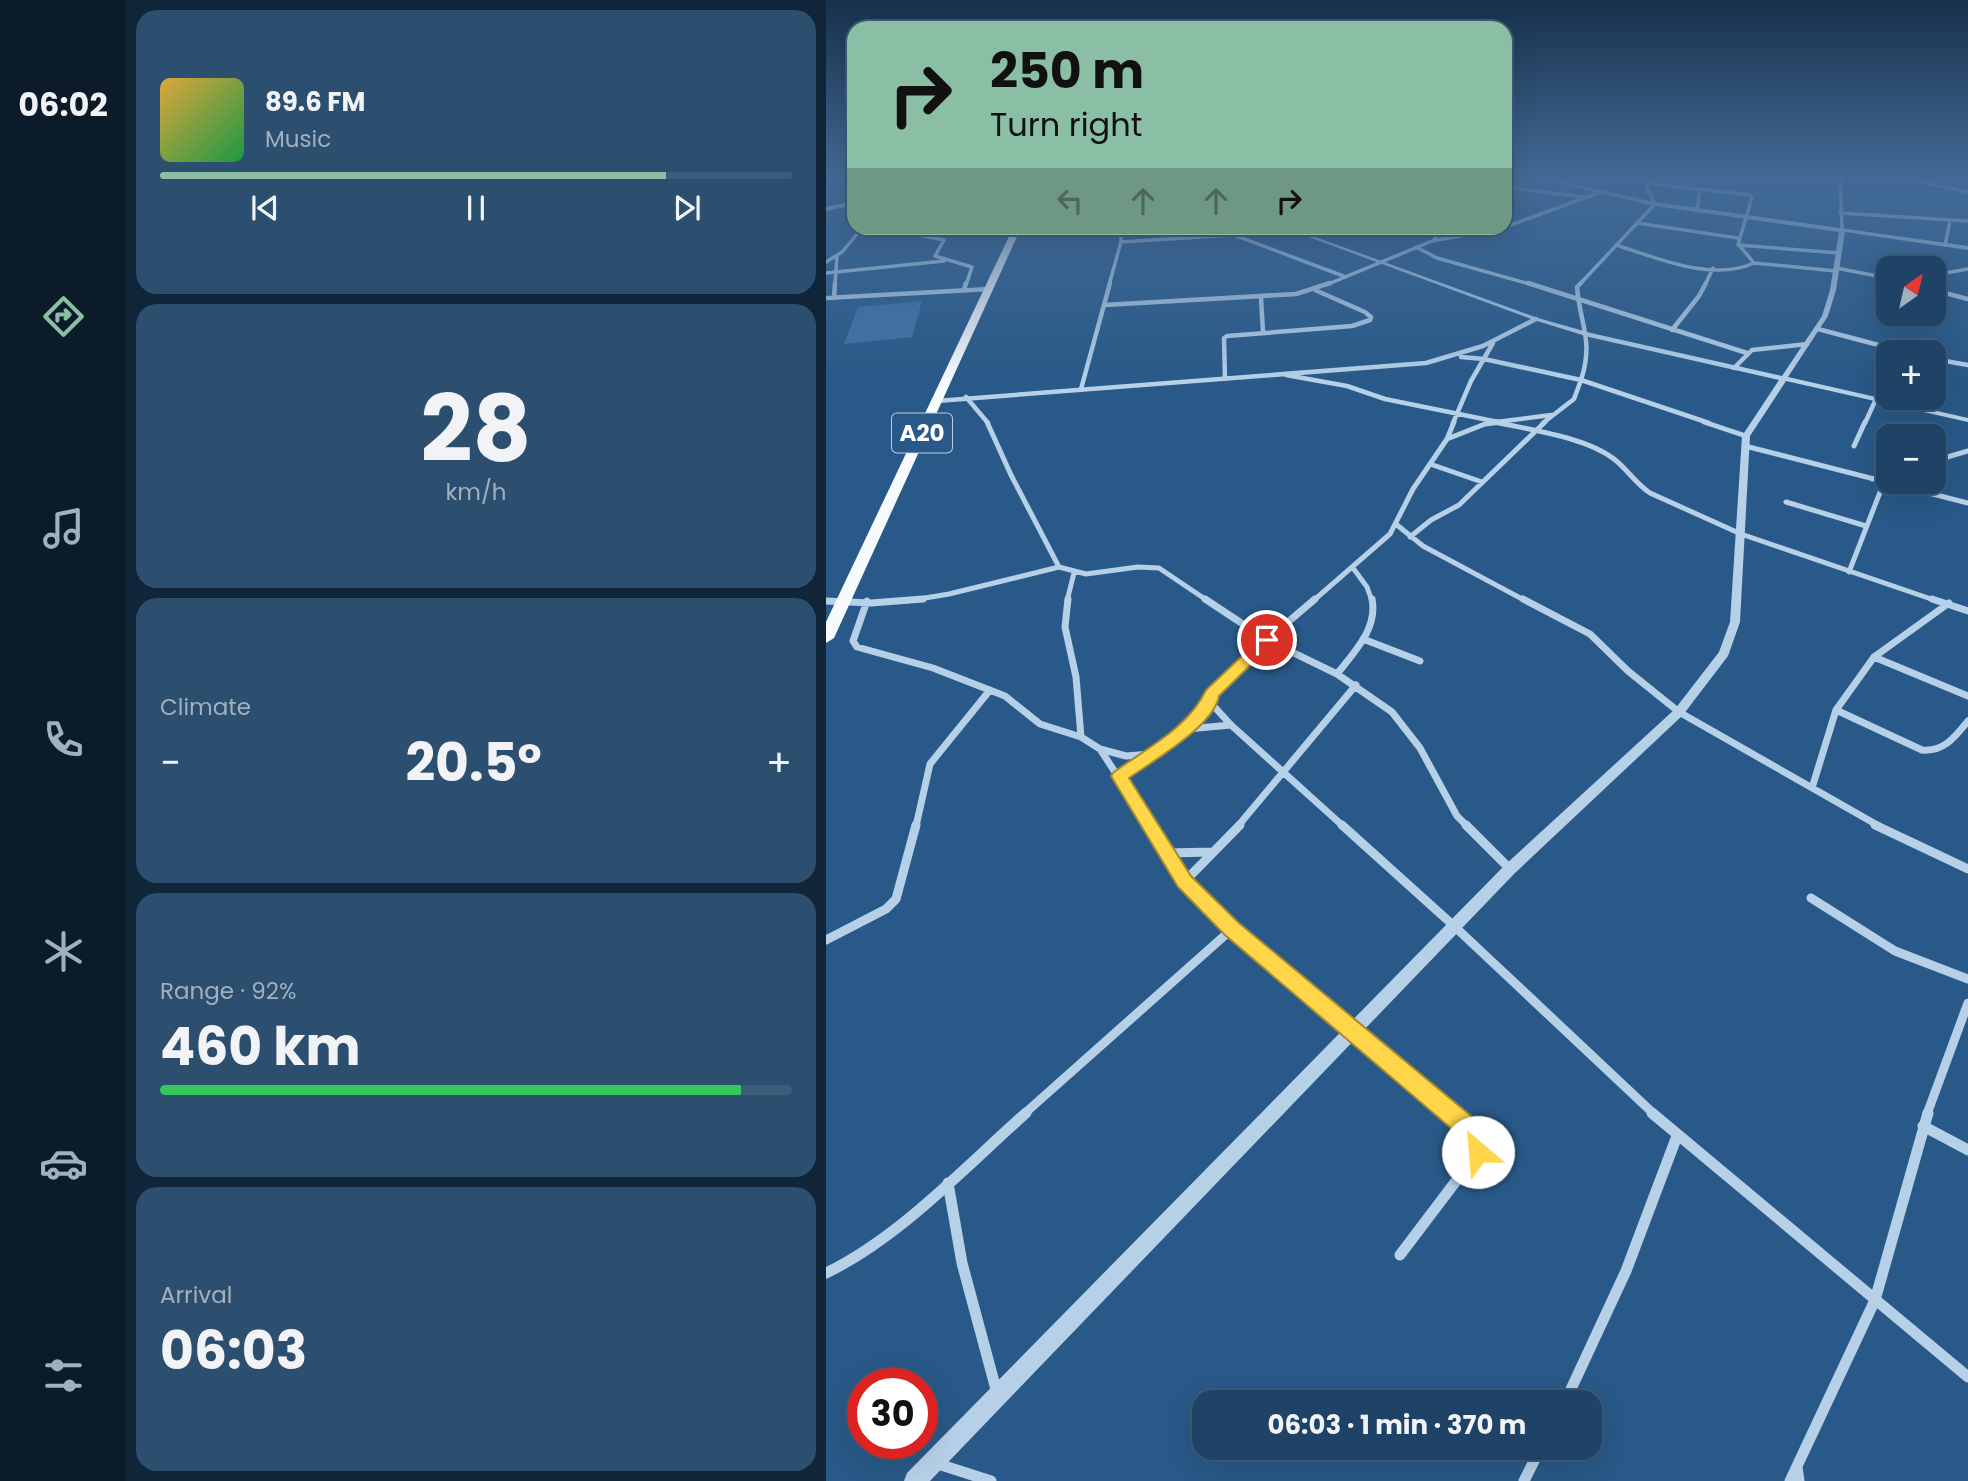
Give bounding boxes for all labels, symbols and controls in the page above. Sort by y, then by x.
text: 250 m [990,37,1144,105]
icon: right [875,49,966,140]
text: 06:02 [18,82,108,127]
text: 89.6 FM [265,84,365,120]
text: Turn right [990,102,1142,147]
text: Music [265,123,331,155]
icon: left [1051,182,1089,220]
icon: ahead [1124,182,1162,220]
icon: ahead [1197,182,1235,220]
icon: right [1270,182,1308,220]
icon: previous [246,189,284,227]
icon: pause [457,189,495,227]
icon: next [668,189,706,227]
north arrow [1876,256,1946,326]
map controls [1876,256,1946,494]
icon: directions [39,292,88,341]
button: + [1876,340,1946,410]
text: 28 [421,365,531,493]
road number: A20 [892,414,952,452]
button: − [1876,424,1946,494]
text: km/h [445,476,507,508]
icon: music [39,504,88,553]
pin [1237,610,1297,670]
icon: arrive [1248,621,1286,659]
text: Climate [160,691,251,723]
icon: phone [39,715,88,764]
text: 20.5° [405,726,542,799]
text: − [160,736,181,789]
text: + [766,736,792,789]
icon: climate [39,927,88,976]
text: Range · 92% [160,975,296,1007]
text: 460 km [160,1010,360,1083]
position arrow [1441,1115,1515,1189]
icon: car [39,1139,88,1188]
text: Arrival [160,1279,232,1311]
text: 06:03 [160,1314,307,1387]
icon: filters [39,1351,88,1400]
speed limit sign: 30 [847,1368,938,1459]
text: 06:03 · 1 min · 370 m [1268,1407,1526,1443]

